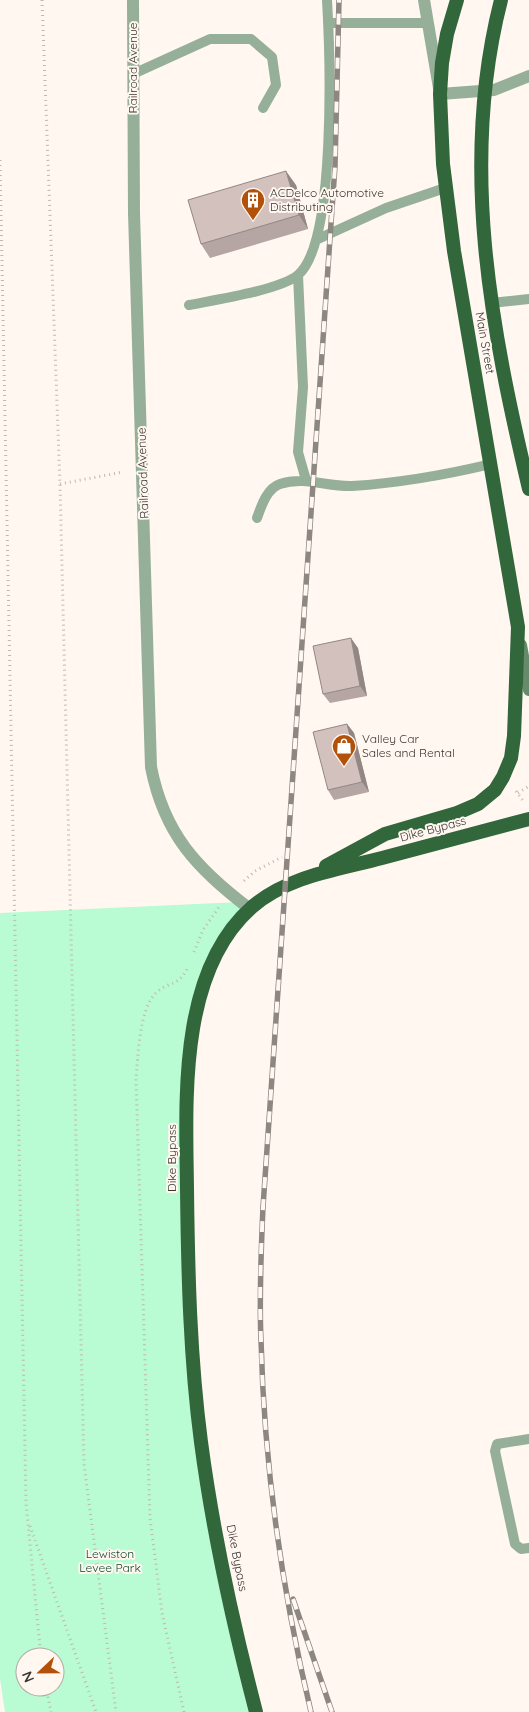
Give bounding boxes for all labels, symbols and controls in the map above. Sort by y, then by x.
street label: Railroad Avenue [125,22,140,114]
place label: ACDelco Automotive Distributing [270,185,384,214]
building icon: ACDelco Automotive Distributing [240,187,266,221]
street label: Main Street [473,311,498,375]
street label: Railroad Avenue [133,427,152,519]
place label: Valley Car Sales and Rental [362,731,455,760]
shop icon: Valley Car Sales and Rental [331,733,357,767]
street label: Dike Bypass [398,812,468,845]
street label: Dike Bypass [164,1124,179,1192]
street label: Dike Bypass [224,1523,251,1593]
park label: Lewiston Levee Park [79,1546,141,1575]
north arrow [15,1647,65,1697]
text: N [18,1669,38,1685]

